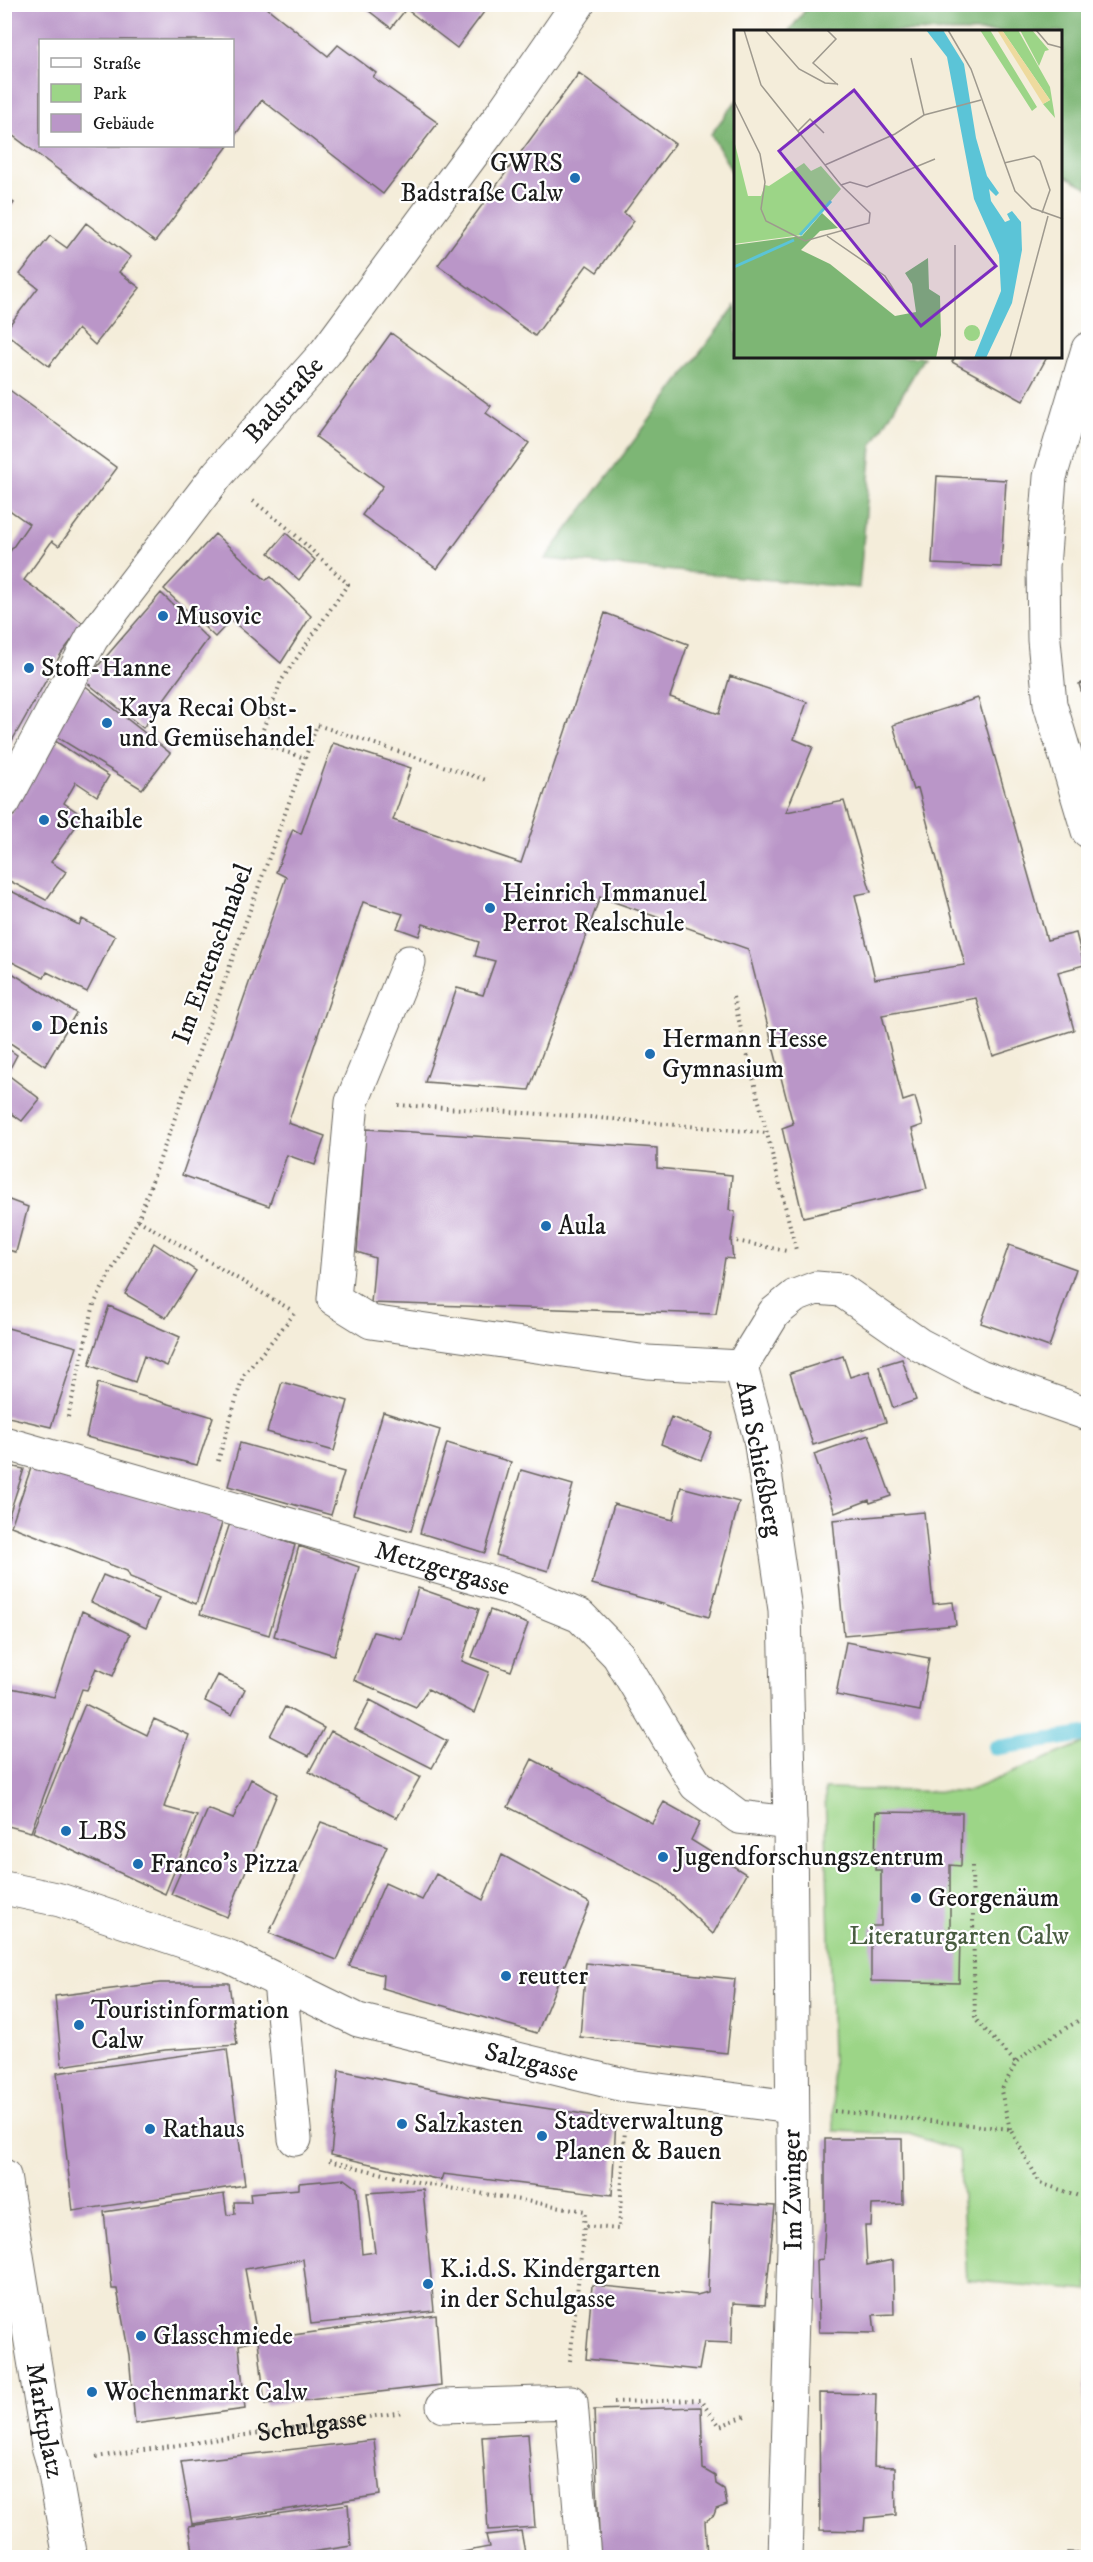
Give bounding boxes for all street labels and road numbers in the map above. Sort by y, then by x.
street label: Badstraße [237,350,331,450]
street label: Im Entenschnabel [165,859,261,1049]
street label: Am Schießberg [728,1378,790,1540]
street label: Metzgergasse [371,1534,514,1603]
street label: Salzgasse [481,2035,582,2090]
street label: Im Zwinger [775,2128,811,2251]
street label: Marktplatz [18,2360,72,2481]
street label: Schulgasse [255,2401,369,2450]

